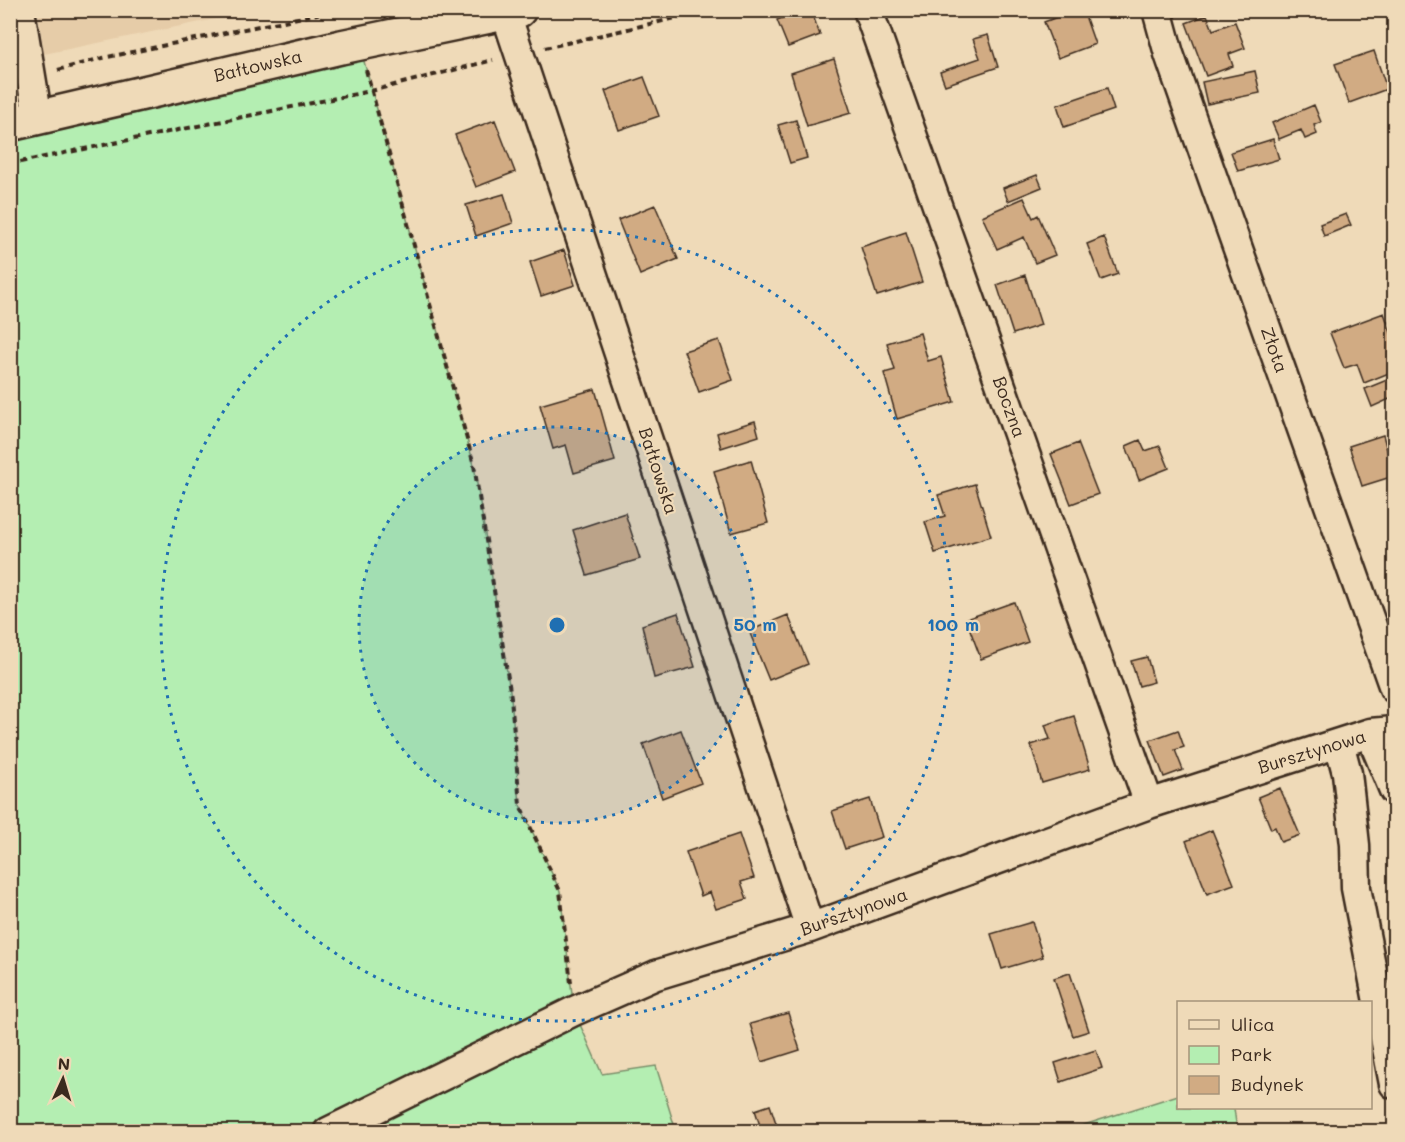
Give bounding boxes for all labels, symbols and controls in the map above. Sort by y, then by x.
street label: Bałtowska [211,43,304,87]
street label: Złota [1256,323,1294,376]
street label: Boczna [988,373,1032,441]
street label: Bałtowska [634,424,684,517]
text: 50 m [734,612,776,636]
text: 100 m [927,612,979,636]
centre of rings [547,615,567,635]
street label: Bursztynowa [1255,723,1369,779]
street label: Bursztynowa [797,881,911,941]
legend [1177,1001,1372,1109]
text: Ulica [1231,1012,1275,1036]
text: Park [1231,1042,1272,1066]
north arrow [33,1049,93,1109]
text: N [57,1053,71,1074]
text: Budynek [1231,1072,1304,1096]

